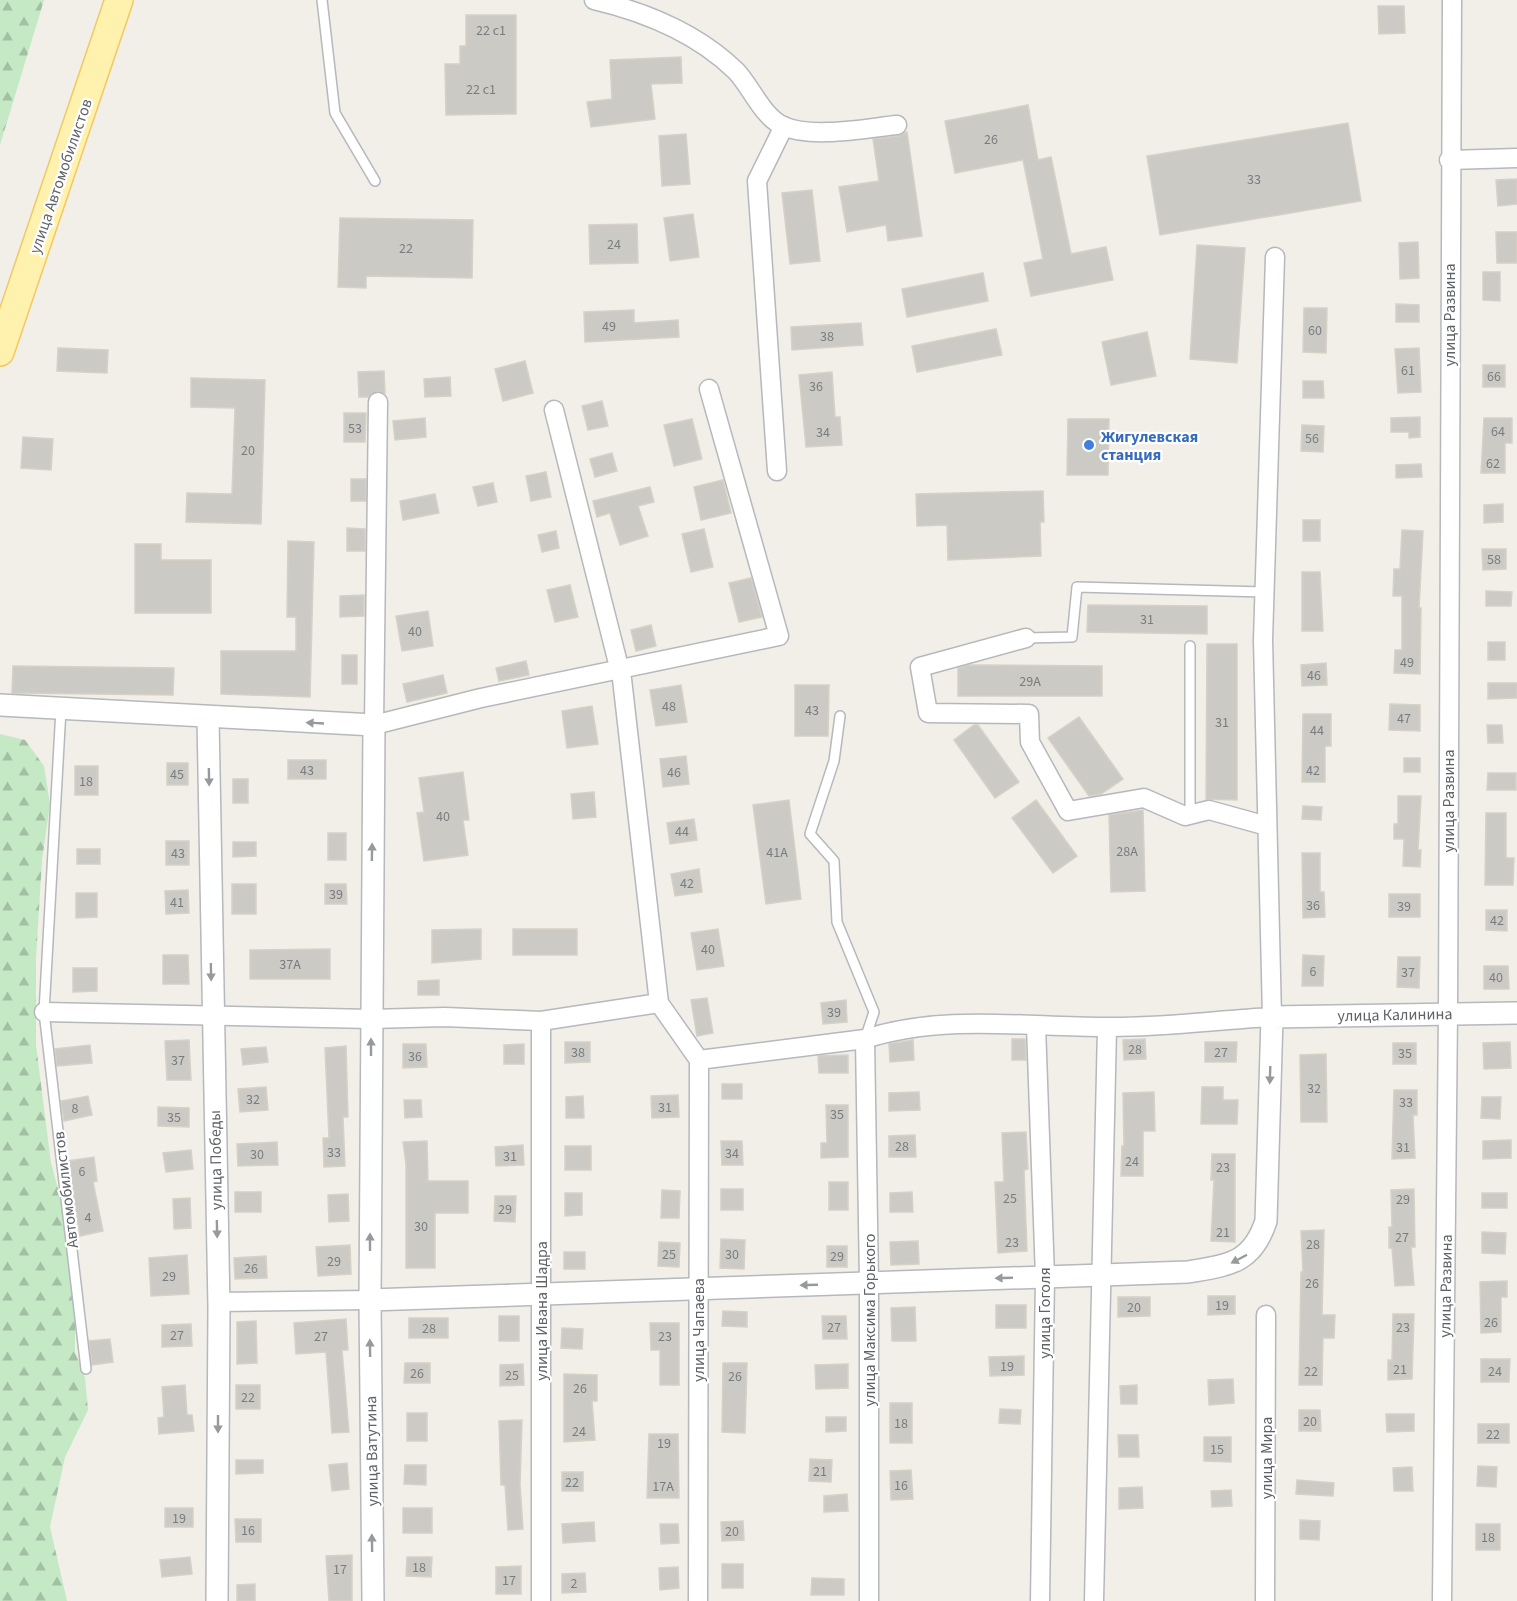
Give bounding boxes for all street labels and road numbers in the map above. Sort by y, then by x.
street label: улица Автомобилистов [24,96,98,257]
street label: улица Развина [1439,263,1461,367]
street label: улица Развина [1438,749,1460,853]
street label: улица Калинина [1337,1003,1453,1027]
street label: улица Победы [204,1110,228,1210]
street label: Автомобилистов [48,1130,84,1249]
street label: улица Максима Горького [859,1234,881,1406]
street label: улица Развина [1434,1234,1458,1338]
street label: улица Ивана Шадра [531,1241,553,1381]
street label: улица Гоголя [1034,1267,1056,1359]
street label: улица Чапаева [688,1278,710,1382]
street label: улица Ватутина [360,1395,384,1507]
street label: улица Мира [1256,1417,1278,1499]

